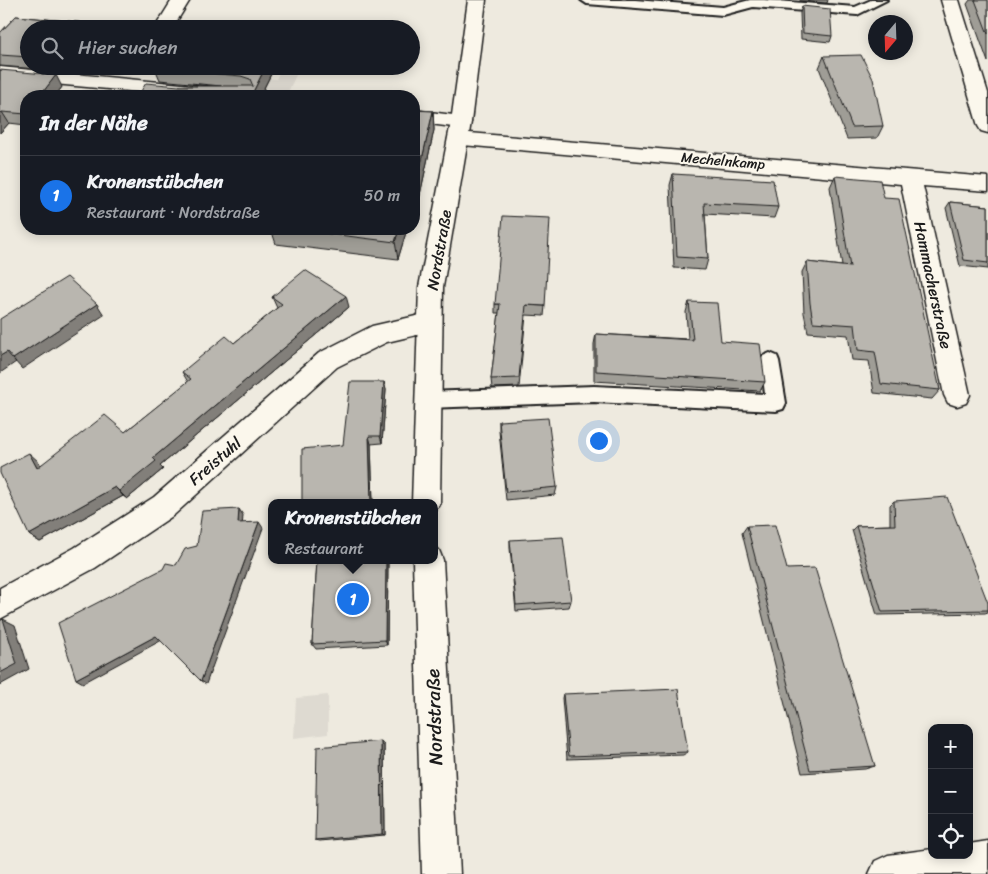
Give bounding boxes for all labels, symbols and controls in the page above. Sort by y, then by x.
north arrow [868,15,913,60]
search box [20,20,420,75]
text: Hier suchen [78,31,178,64]
icon: search [38,34,66,62]
text: In der Nähe [40,104,148,142]
street label: Mechelnkamp [680,145,767,177]
text: Kronenstübchen [87,165,223,198]
text: 1 [53,181,59,210]
text: 50 m [364,181,400,210]
text: Restaurant · Nordstraße [87,198,260,227]
street label: Nordstraße [418,207,460,292]
street label: Hammacherstraße [905,218,961,352]
your location [586,428,612,454]
street label: Freistuhl [182,429,249,493]
popup [268,499,438,564]
text: Kronenstübchen [285,501,421,534]
text: Restaurant [285,534,364,563]
pin: 1 [337,580,369,618]
street label: Nordstraße [416,668,452,766]
map controls [928,724,973,859]
button: + [928,724,973,769]
button: − [928,769,973,814]
button: locate [928,814,973,859]

